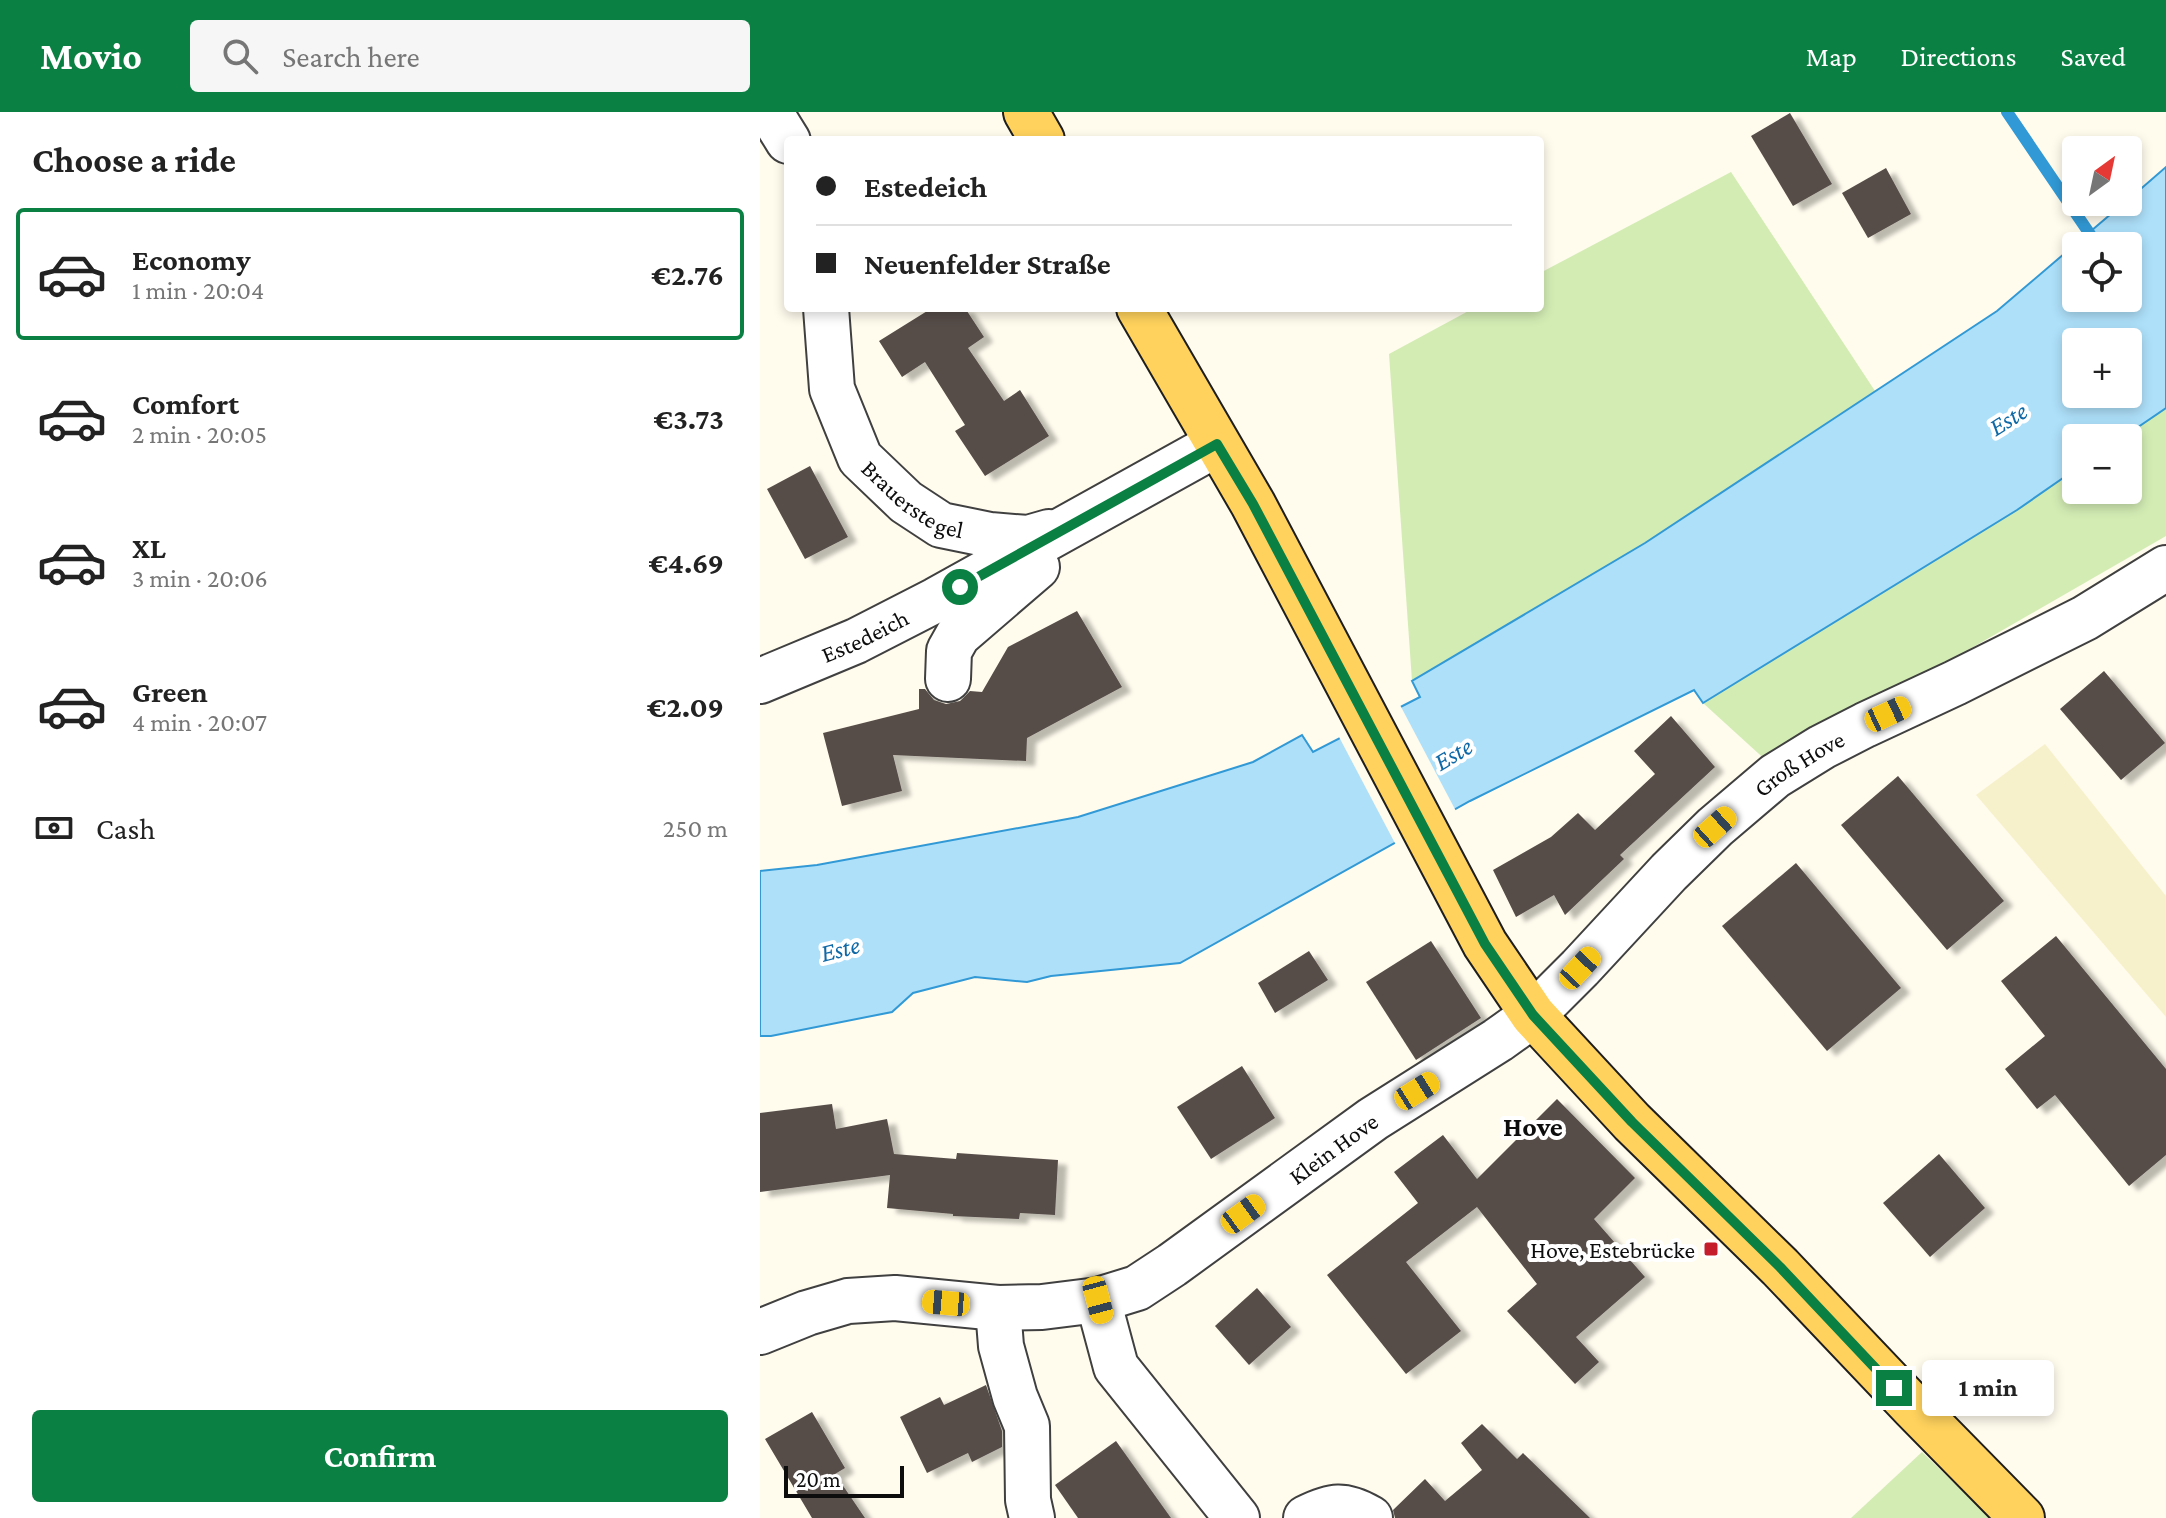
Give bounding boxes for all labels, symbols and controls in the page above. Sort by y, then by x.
search box [190,20,750,92]
icon: search [218,34,262,78]
text: Movio [40,35,142,77]
text: Search here [282,40,420,73]
text: Map [1806,41,1857,72]
text: Directions [1901,41,2016,72]
text: Saved [2060,41,2126,72]
north arrow [2062,136,2142,216]
map controls [2062,136,2142,504]
text: Choose a ride [32,140,236,180]
text: Estedeich [864,170,987,203]
button: locate [2062,232,2142,312]
icon: car [36,238,108,310]
text: Economy [132,243,251,276]
text: Neuenfelder Straße [864,247,1111,280]
text: €2.76 [651,258,724,291]
text: 1 min · 20:04 [132,276,264,305]
button: + [2062,328,2142,408]
icon: car [36,382,108,454]
text: Comfort [132,387,239,420]
water label: Este [1984,396,2033,442]
text: €3.73 [653,402,724,435]
text: 2 min · 20:05 [132,420,267,449]
button: − [2062,424,2142,504]
street label: Brauerstegel [857,454,966,543]
icon: car [36,526,108,598]
text: XL [132,531,166,564]
text: €4.69 [648,546,724,579]
text: 3 min · 20:06 [132,564,268,593]
route start [942,569,978,605]
street label: Estedeich [817,603,913,667]
icon: car [36,670,108,742]
text: Green [132,675,208,708]
text: €2.09 [647,690,724,723]
car [1861,693,1915,735]
text: 4 min · 20:07 [132,708,267,737]
street label: Groß Hove [1748,725,1848,802]
water label: Este [1429,731,1478,777]
car [1689,802,1741,852]
icon: cash [32,806,76,850]
text: Cash [96,812,155,845]
text: 250 m [663,814,728,843]
water label: Este [817,930,863,968]
car [1555,942,1605,994]
car [1390,1068,1444,1114]
street label: Klein Hove [1283,1107,1383,1189]
district label: Hove [1503,1111,1563,1142]
car [1217,1190,1269,1238]
place label: Hove, Estebrücke [1530,1236,1695,1263]
marker: Hove, Estebrücke [1702,1240,1720,1258]
car [1080,1274,1116,1326]
car [921,1289,971,1317]
callout: 1 min [1922,1360,2054,1416]
route end [1876,1370,1912,1406]
text: 1 min [1958,1373,2018,1402]
button: Confirm [32,1410,728,1502]
scale bar [784,1462,904,1498]
text: 20 m [796,1467,841,1492]

